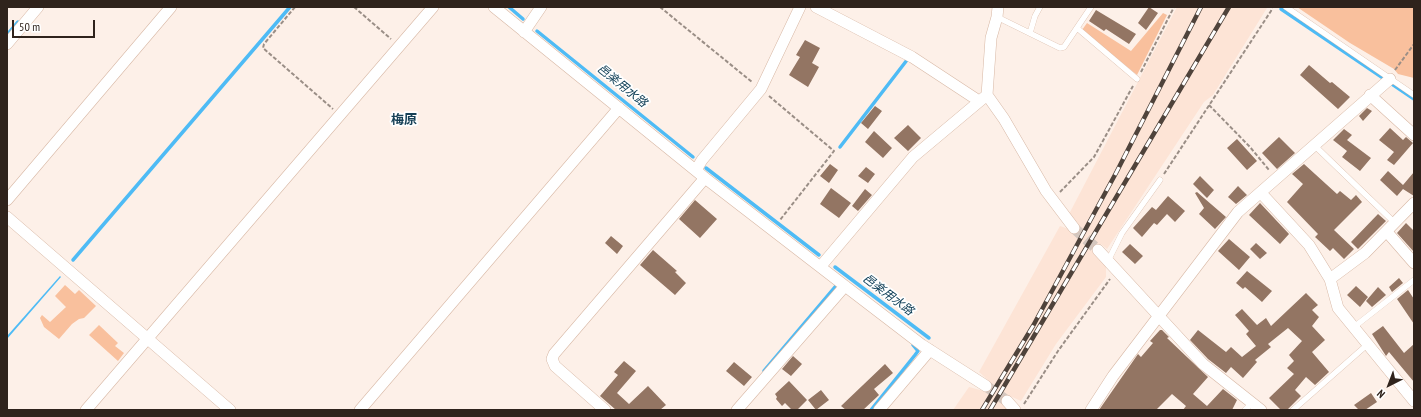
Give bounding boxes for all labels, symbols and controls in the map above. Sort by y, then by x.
scale bar [14,12,97,38]
text: 50 m [19,19,40,34]
water label: 邑楽用水路 [594,62,650,110]
district label: 梅原 [391,112,417,128]
water label: 邑楽用水路 [860,271,916,319]
north arrow [1369,365,1409,405]
text: N [1374,387,1388,401]

